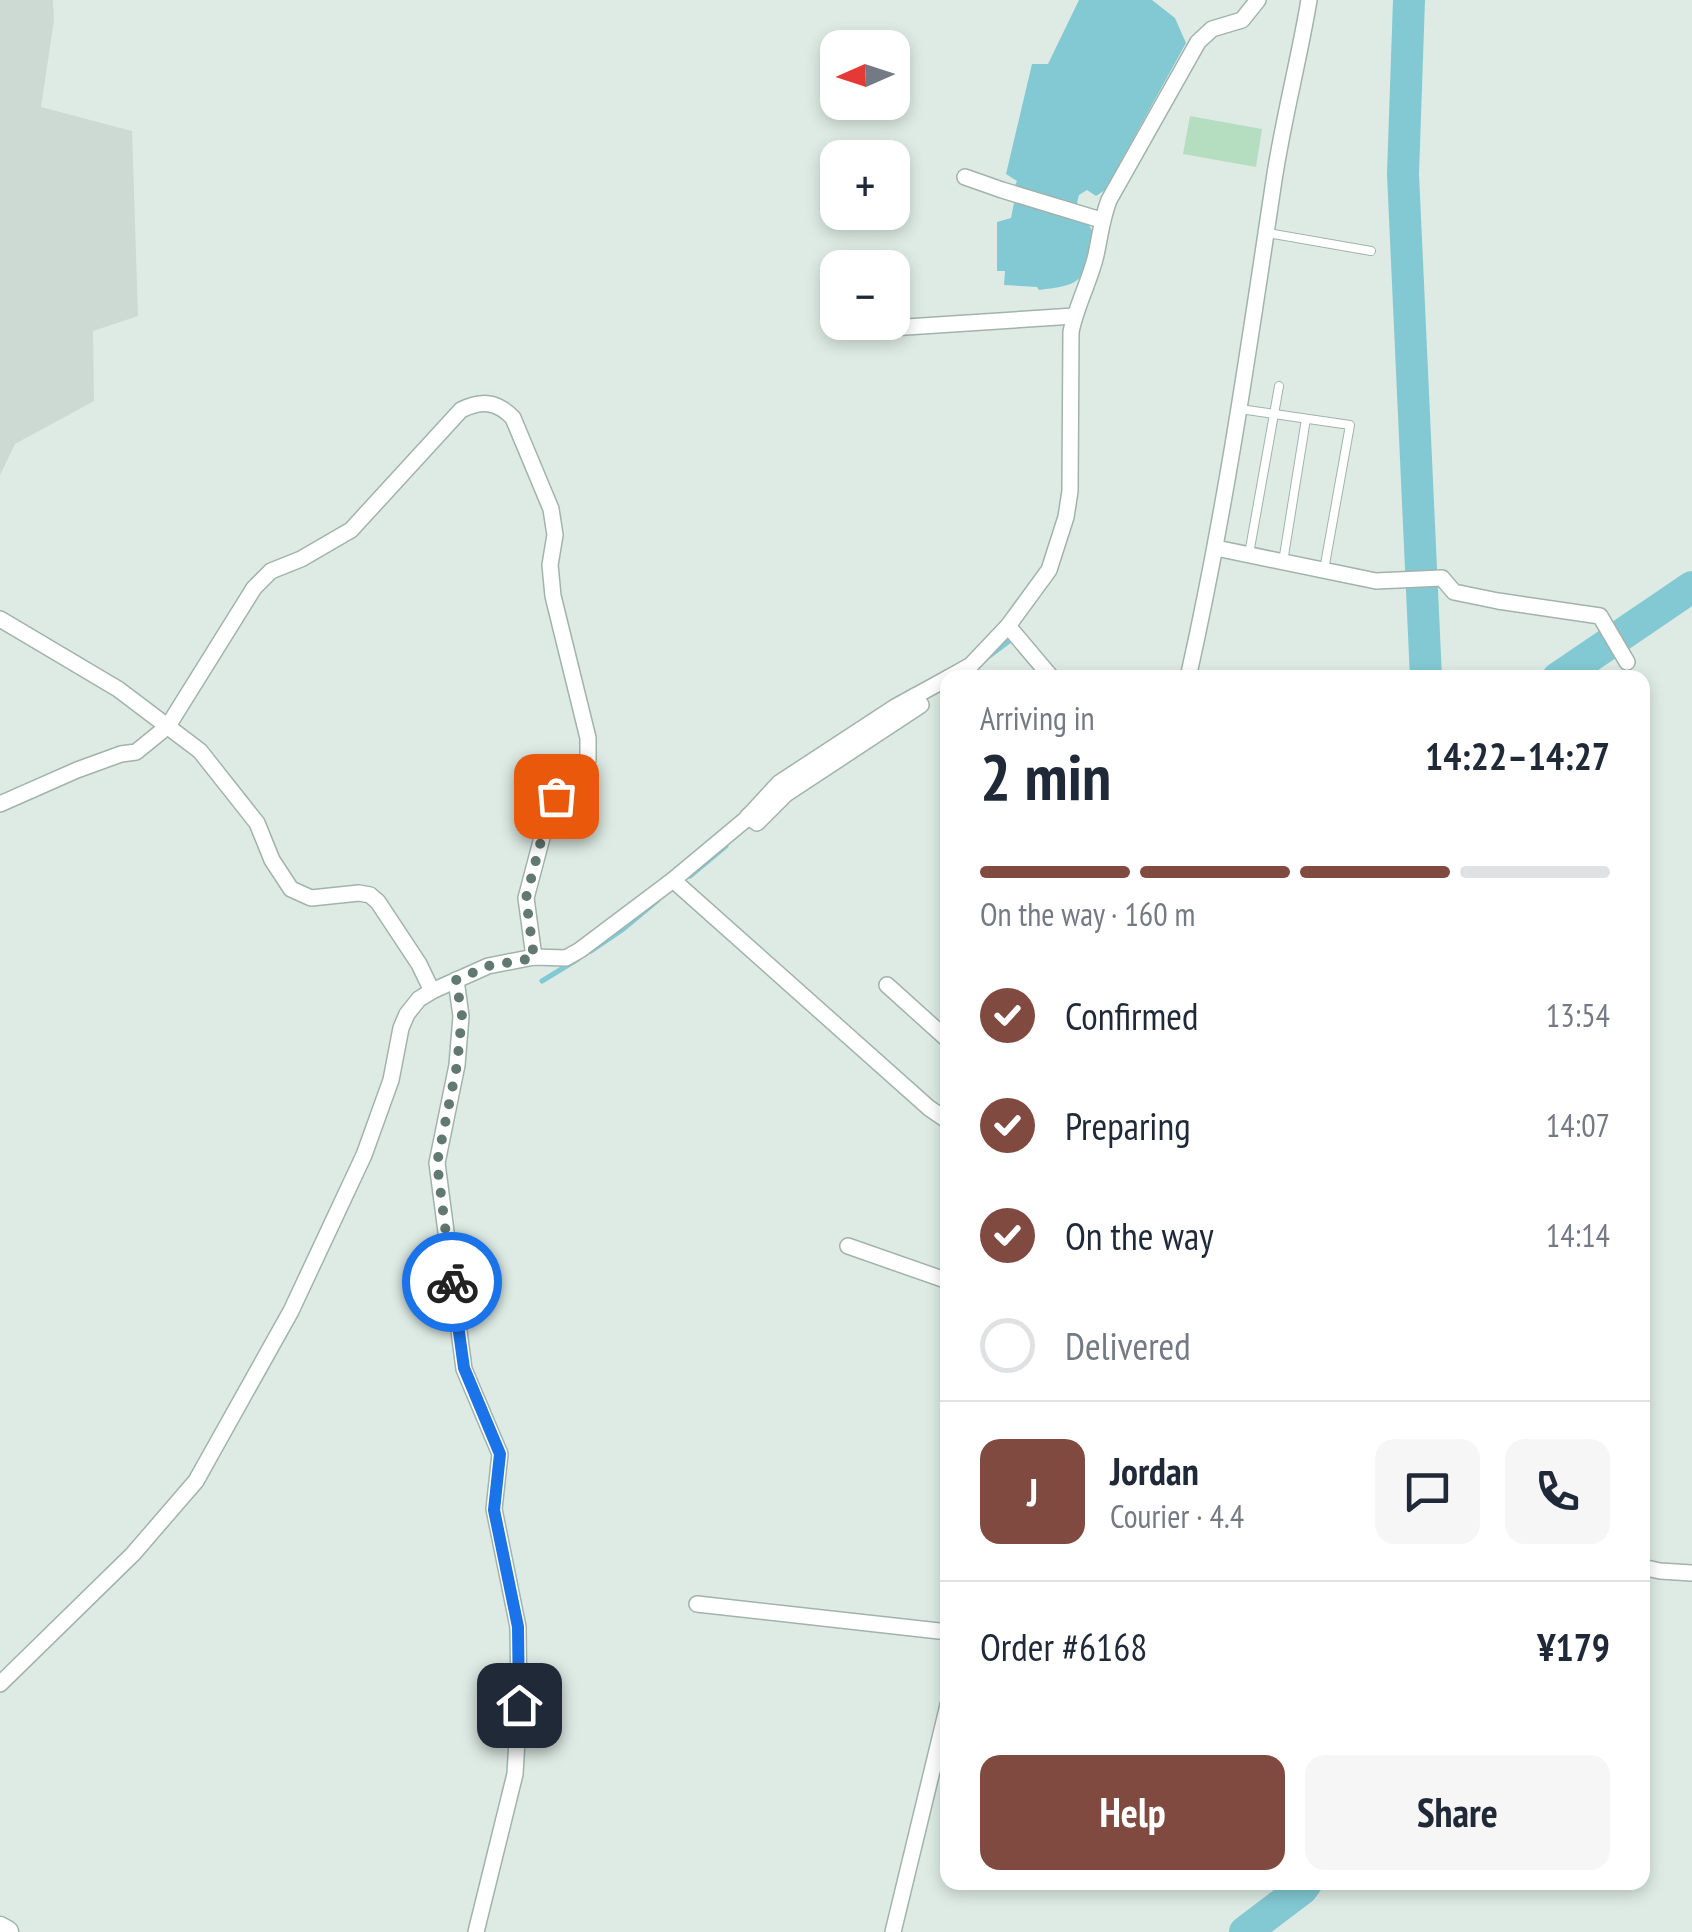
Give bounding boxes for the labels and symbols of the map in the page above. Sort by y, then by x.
north arrow [820,30,910,120]
pin [514,754,599,839]
courier [402,1232,502,1332]
pin [477,1663,562,1748]

